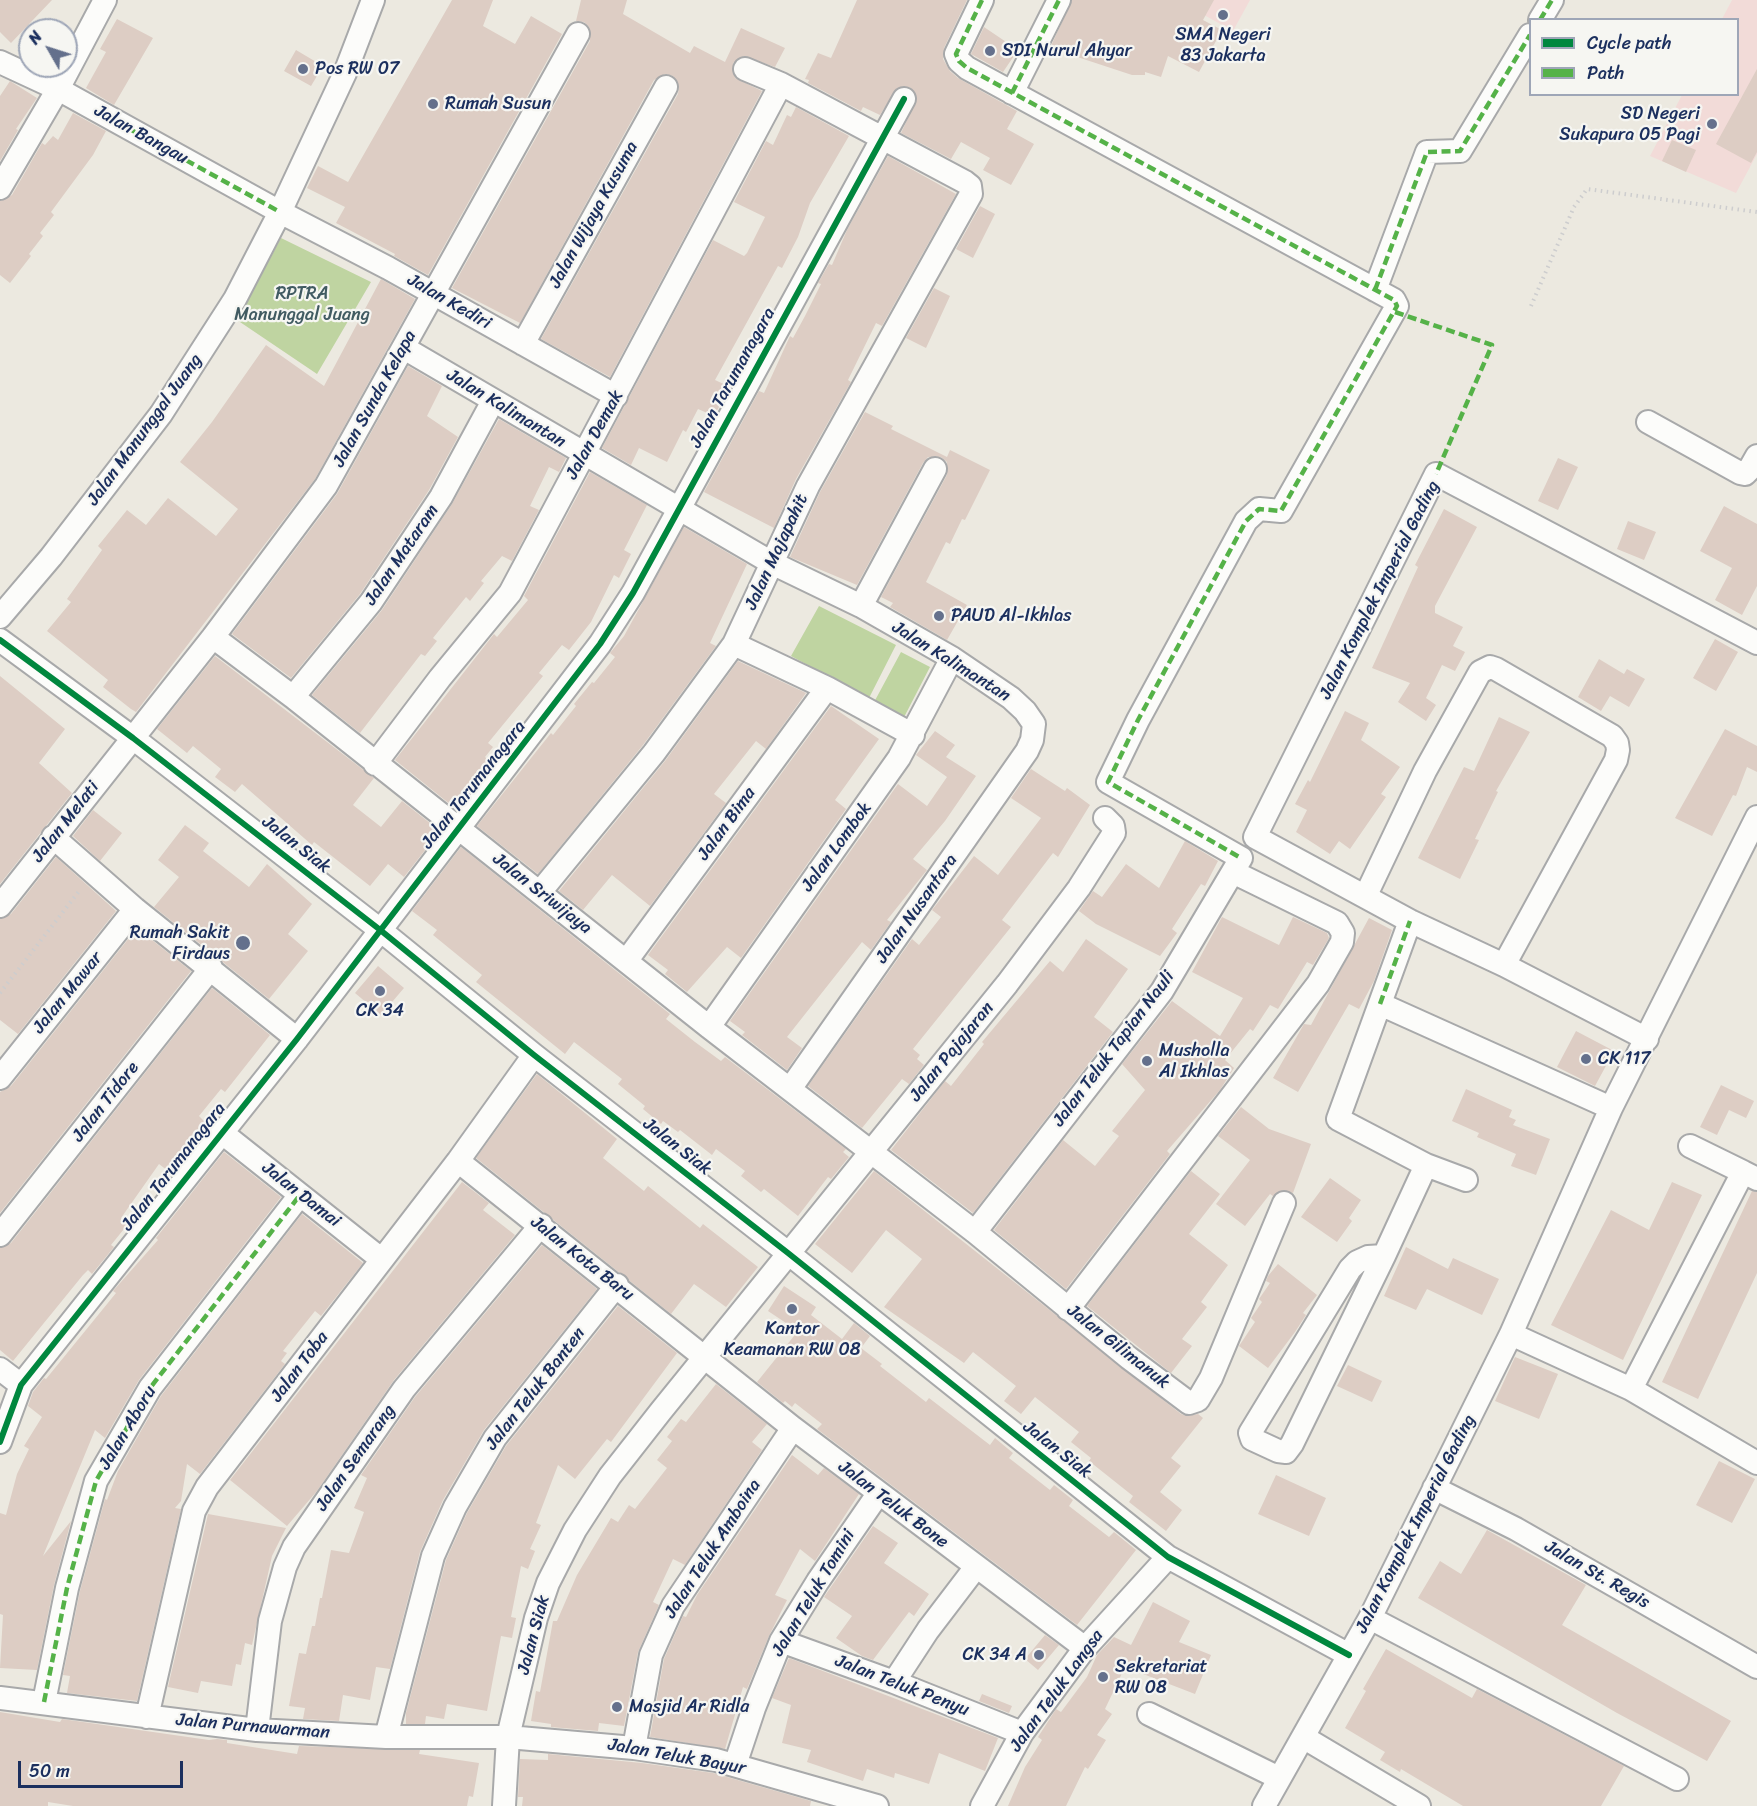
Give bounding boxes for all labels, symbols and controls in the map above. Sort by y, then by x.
marker: SMA Negeri 83 Jakarta [1216,8,1230,22]
north arrow [18,18,78,78]
legend [1529,18,1739,96]
text: N [20,24,50,51]
place label: SMA Negeri 83 Jakarta [1175,24,1271,66]
text: Cycle path [1587,27,1671,59]
place label: SDI Nurul Ahyar [1002,40,1132,62]
marker: SDI Nurul Ahyar [983,44,997,58]
text: Path [1587,57,1624,89]
place label: Pos RW 07 [315,58,399,80]
marker: Pos RW 07 [296,62,310,76]
place label: Rumah Susun [445,93,551,115]
marker: Rumah Susun [426,97,440,111]
street label: Jalan Bangau [90,100,192,170]
place label: SD Negeri Sukapura 05 Pagi [1559,103,1700,146]
marker: SD Negeri Sukapura 05 Pagi [1705,117,1719,131]
street label: Jalan Wijaya Kusuma [545,138,643,292]
street label: Jalan Kediri [403,269,495,335]
park label: RPTRA Manunggal Juang [234,283,370,326]
street label: Jalan Tarumanagara [686,304,780,452]
street label: Jalan Sunda Kelapa [329,327,421,471]
street label: Jalan Manunggal Juang [83,350,207,510]
street label: Jalan Kalimantan [442,365,570,453]
street label: Jalan Demak [562,387,628,483]
street label: Jalan Komplek Imperial Gading [1315,477,1445,703]
street label: Jalan Majapahit [741,491,813,613]
street label: Jalan Mataram [360,501,444,609]
place label: PAUD Al-Ikhlas [951,605,1072,627]
marker: PAUD Al-Ikhlas [932,609,946,623]
street label: Jalan Kalimantan [888,617,1014,707]
street label: Jalan Tarumanagara [417,717,531,853]
street label: Jalan Melati [28,777,104,867]
street label: Jalan Bima [693,783,761,865]
street label: Jalan Lombok [797,798,877,896]
street label: Jalan Siak [257,812,335,878]
street label: Jalan Sriwijaya [488,849,596,939]
street label: Jalan Nusantara [871,850,963,968]
place label: Rumah Sakit Firdaus [130,922,230,964]
marker: Rumah Sakit Firdaus [234,934,252,952]
street label: Jalan Mawar [29,948,107,1038]
street label: Jalan Teluk Tapian Nauli [1048,967,1180,1131]
marker: CK 34 [373,984,387,998]
street label: Jalan Pajajaran [905,998,999,1106]
place label: CK 34 [356,1000,404,1022]
place label: Musholla Al Ikhlas [1159,1040,1229,1082]
place label: CK 117 [1598,1048,1651,1070]
marker: CK 117 [1579,1052,1593,1066]
marker: Musholla Al Ikhlas [1140,1054,1154,1068]
street label: Jalan Tidore [68,1058,144,1146]
street label: Jalan Tarumanagara [117,1099,231,1235]
street label: Jalan Siak [638,1114,716,1180]
street label: Jalan Damai [257,1158,345,1232]
street label: Jalan Kota Baru [526,1212,638,1306]
street label: Jalan Gilimanuk [1062,1300,1174,1394]
marker: Kantor Keamanan RW 08 [785,1302,799,1316]
place label: Kantor Keamanan RW 08 [723,1318,861,1360]
street label: Jalan Teluk Banten [481,1323,591,1455]
street label: Jalan Toba [267,1328,333,1406]
street label: Jalan Aboru [95,1382,161,1474]
street label: Jalan Semarang [311,1401,401,1515]
street label: Jalan Komplek Imperial Gading [1351,1411,1481,1637]
street label: Jalan Siak [1018,1417,1096,1483]
street label: Jalan Teluk Bone [834,1457,952,1553]
street label: Jalan Teluk Amboina [660,1476,766,1622]
street label: Jalan Teluk Tomini [768,1526,860,1660]
street label: Jalan St. Regis [1541,1536,1653,1614]
street label: Jalan Siak [513,1593,555,1677]
street label: Jalan Teluk Langsa [1006,1626,1108,1756]
place label: CK 34 A [963,1644,1027,1666]
marker: CK 34 A [1032,1648,1046,1662]
street label: Jalan Teluk Penyu [832,1651,972,1721]
place label: Sekretariat RW 08 [1115,1656,1207,1698]
marker: Sekretariat RW 08 [1096,1670,1110,1684]
place label: Masjid Ar Ridla [629,1696,749,1718]
marker: Masjid Ar Ridla [610,1700,624,1714]
street label: Jalan Purnawarman [175,1710,331,1744]
street label: Jalan Teluk Bayur [606,1734,748,1780]
scale bar [21,1749,186,1787]
text: 50 m [29,1755,70,1787]

